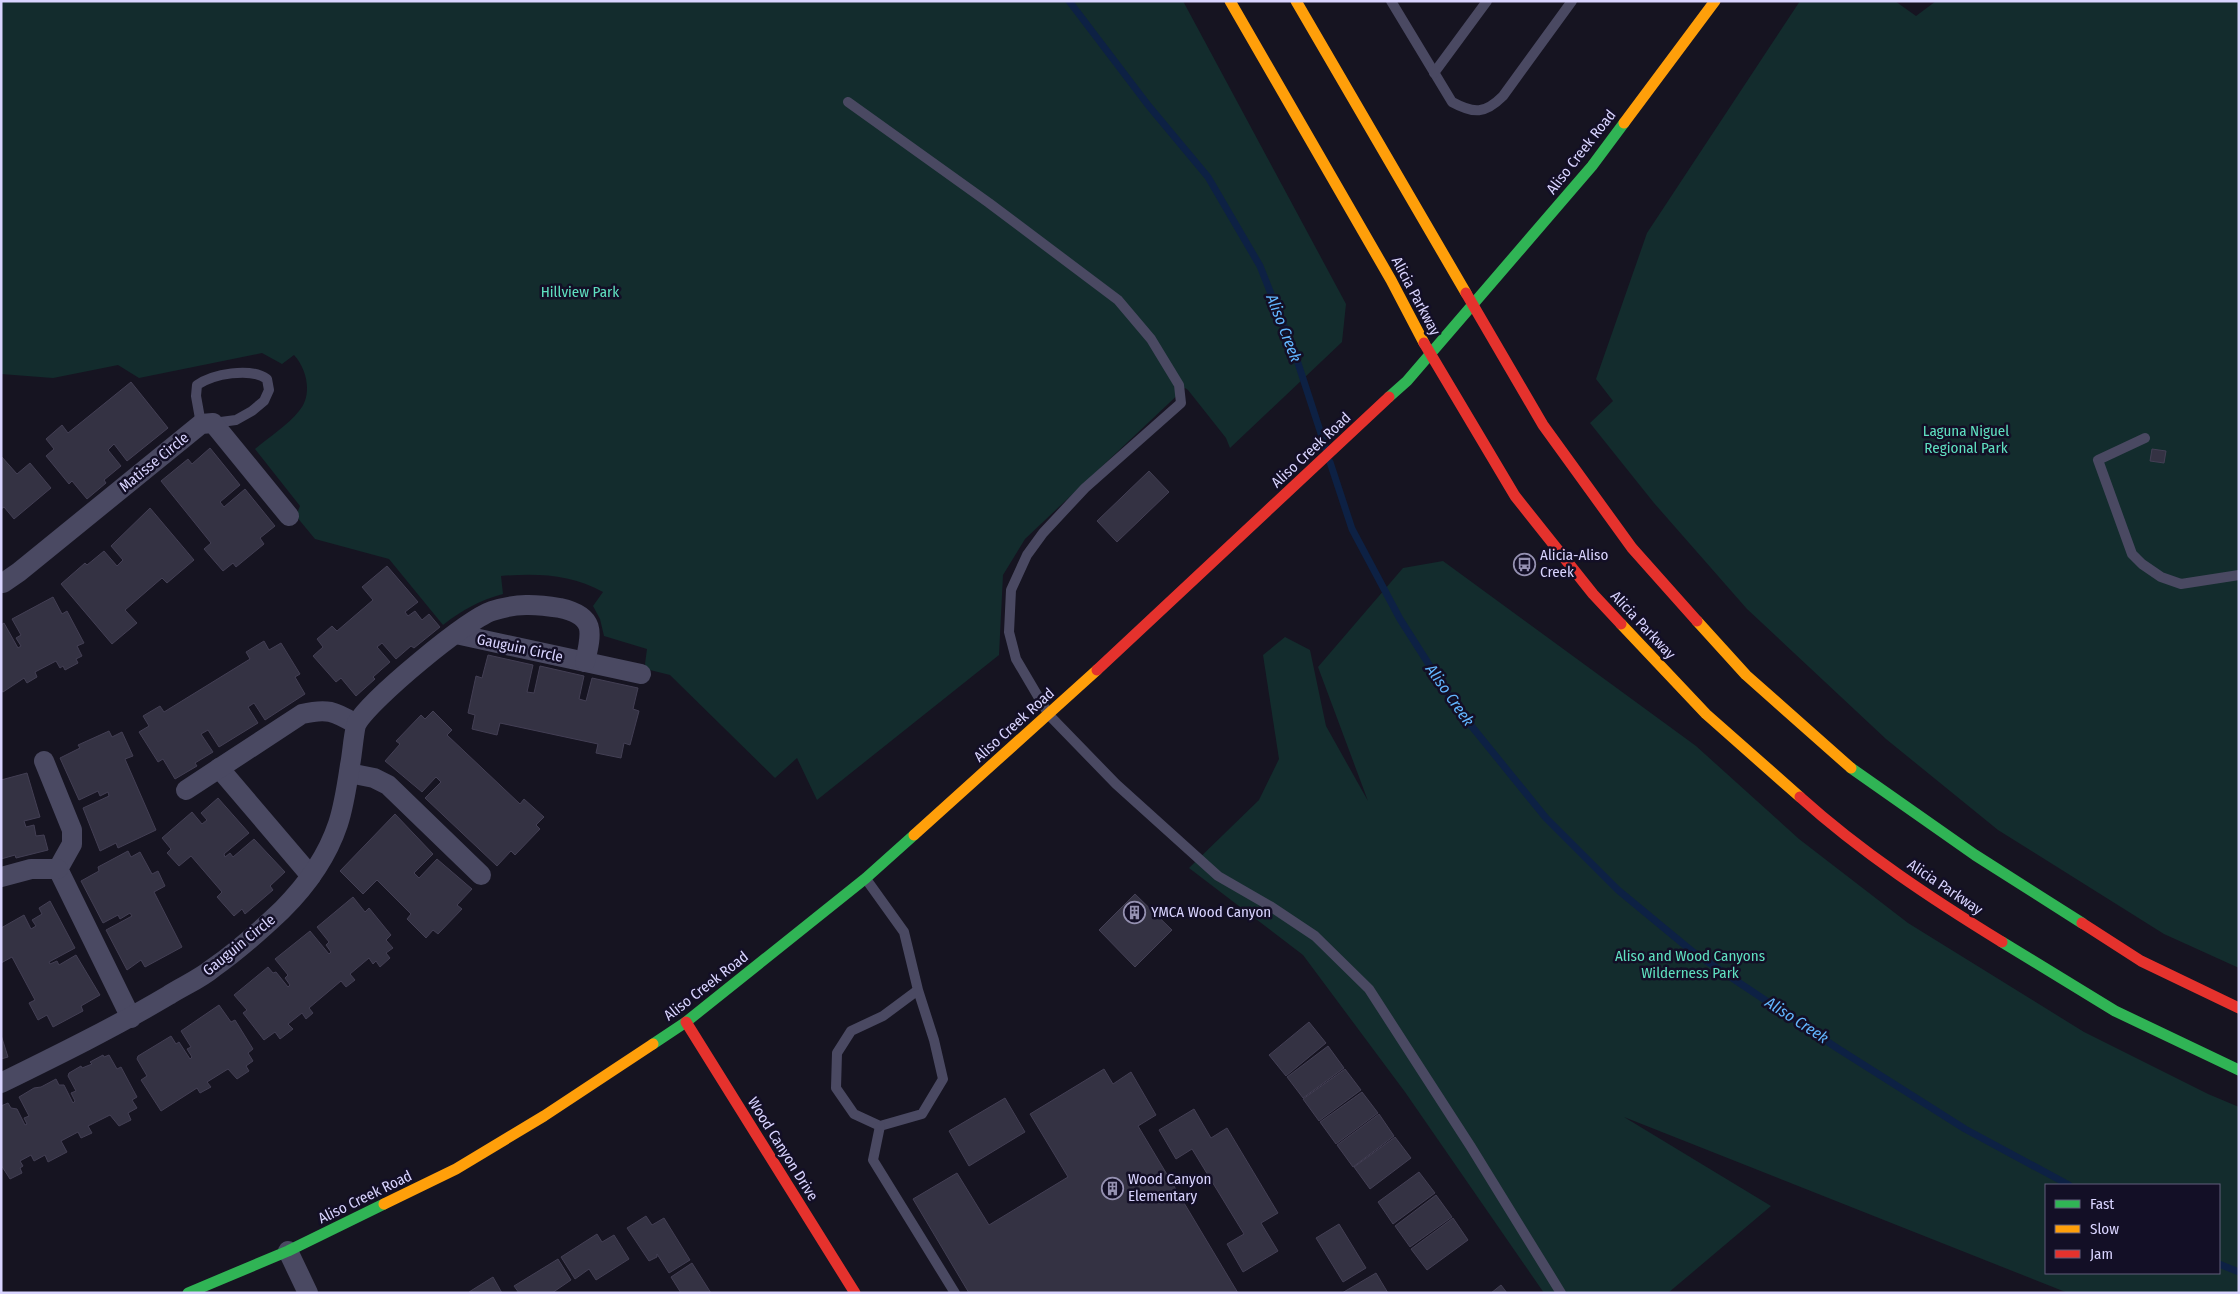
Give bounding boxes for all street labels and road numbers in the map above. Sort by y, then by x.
street label: Aliso Creek Road [1542,106,1620,198]
street label: Alicia Parkway [1388,253,1444,339]
street label: Aliso Creek Road [1268,409,1354,491]
street label: Matisse Circle [116,429,192,495]
street label: Alicia Parkway [1607,587,1679,663]
street label: Gauguin Circle [475,630,565,666]
street label: Aliso Creek Road [970,684,1058,766]
street label: Alicia Parkway [1904,855,1986,919]
street label: Gauguin Circle [199,910,279,980]
street label: Aliso Creek Road [660,947,752,1025]
street label: Wood Canyon Drive [744,1094,822,1204]
street label: Aliso Creek Road [315,1167,415,1227]

